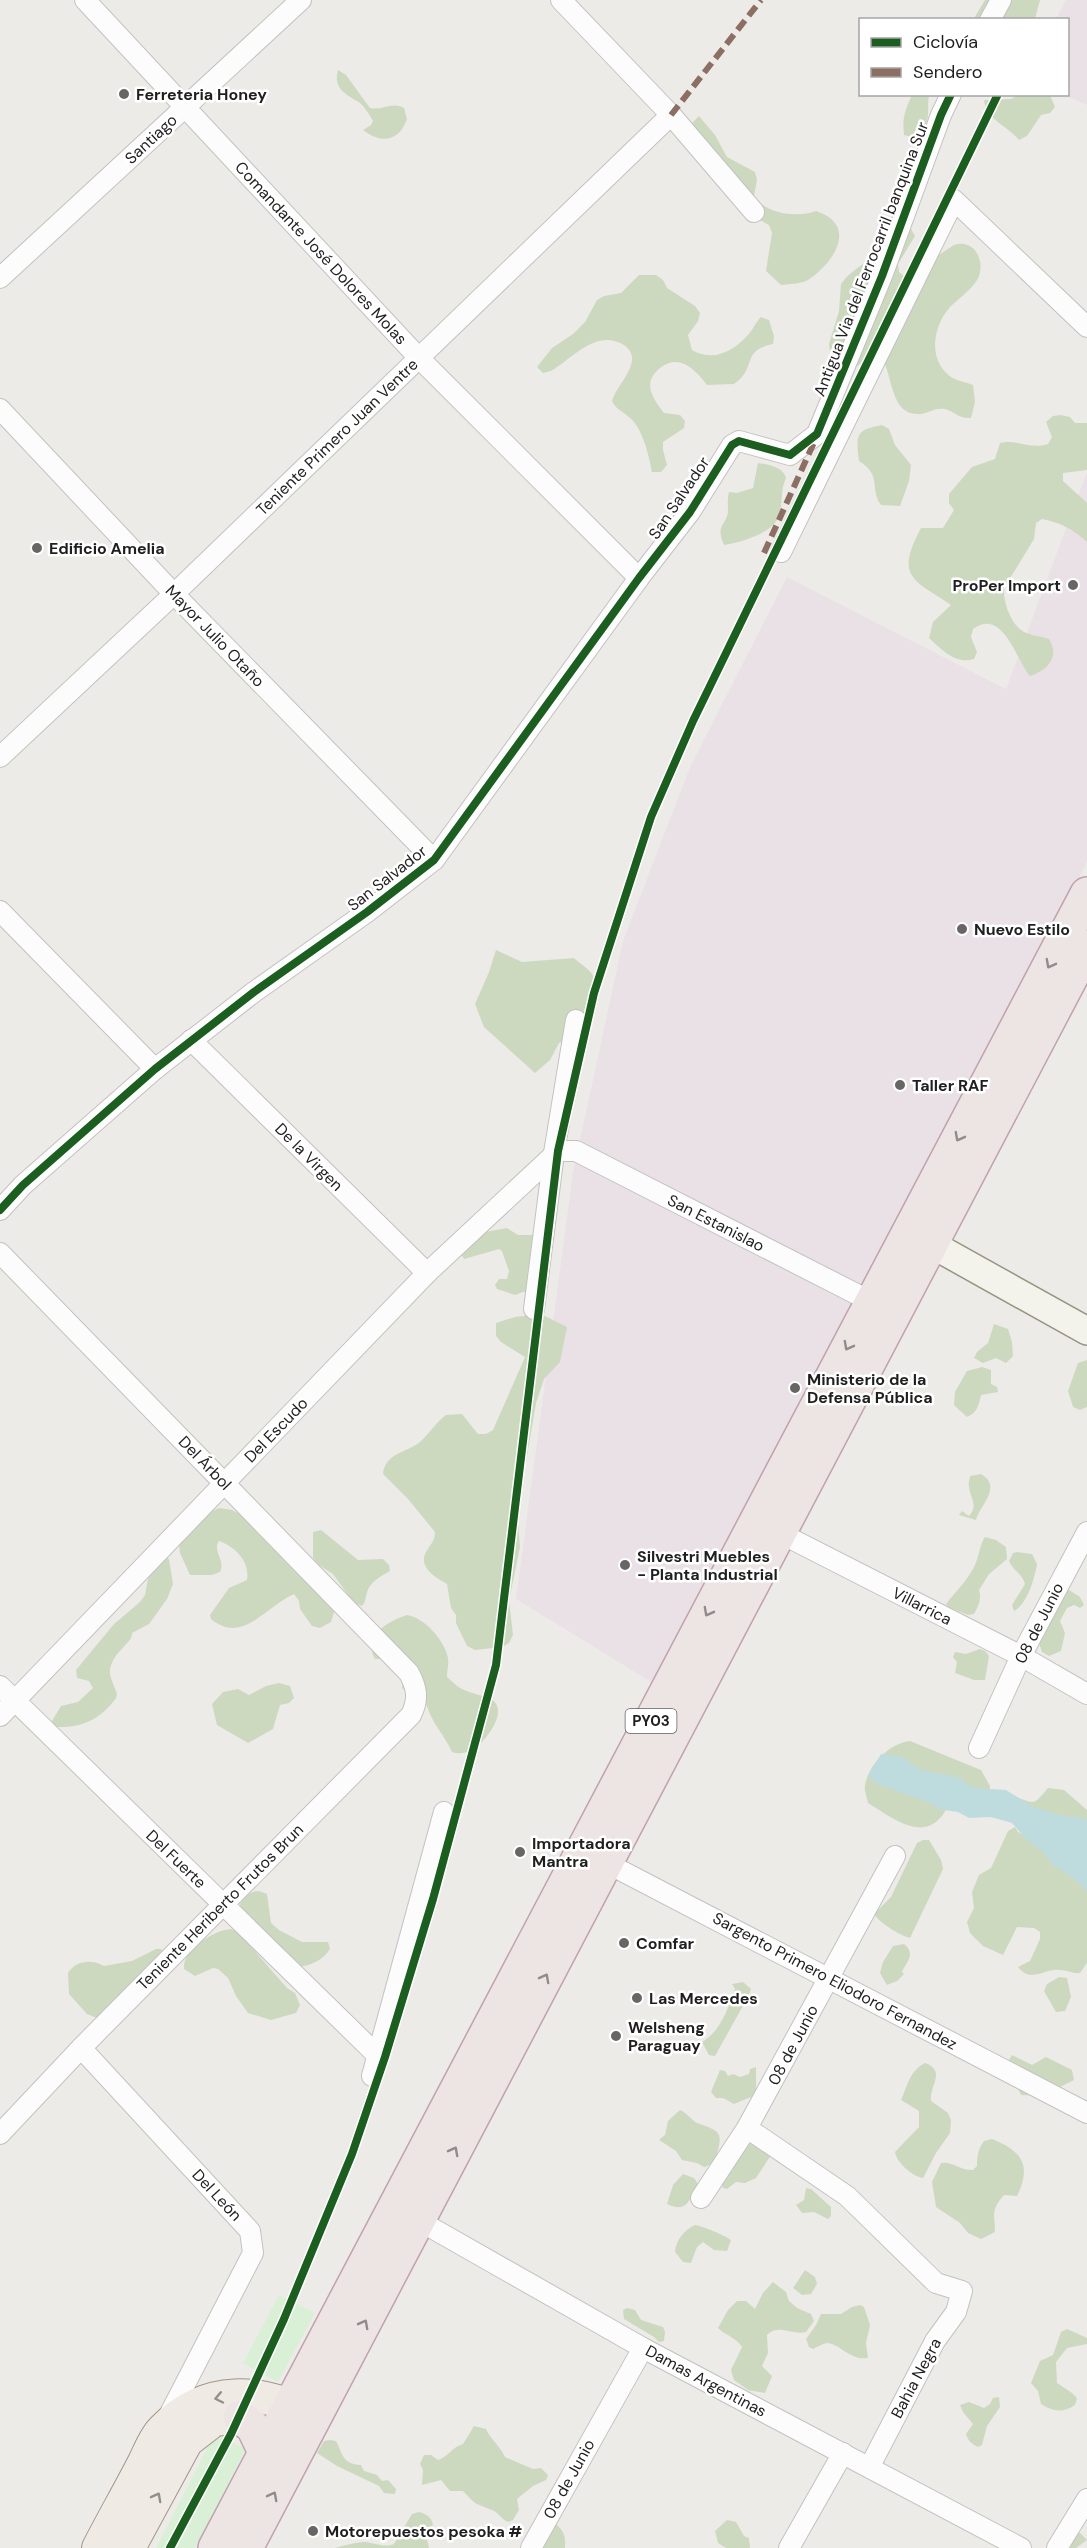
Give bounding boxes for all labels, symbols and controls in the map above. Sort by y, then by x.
legend [859,18,1069,96]
text: Ciclovía [913,30,978,54]
text: Sendero [913,60,983,84]
place label: Ferreteria Honey [136,84,267,105]
marker: Ferreteria Honey [117,87,131,101]
street label: Santiago [120,109,182,169]
street label: Antigua Via del Ferrocarril banquina Sur [809,119,933,399]
street label: Comandante José Dolores Molas [230,157,412,349]
street label: Teniente Primero Juan Ventre [252,354,422,520]
street label: San Salvador [644,453,714,543]
place label: Edificio Amelia [49,538,165,559]
marker: Edificio Amelia [30,541,44,555]
place label: ProPer Import [953,575,1061,596]
marker: ProPer Import [1066,578,1080,592]
street label: Mayor Julio Otaño [161,580,269,692]
street label: San Salvador [343,840,431,916]
place label: Nuevo Estilo [974,919,1070,940]
marker: Nuevo Estilo [955,922,969,936]
one-way arrow [1046,958,1057,969]
place label: Taller RAF [912,1075,988,1096]
marker: Taller RAF [893,1078,907,1092]
street label: De la Virgen [270,1118,348,1196]
one-way arrow [955,1130,966,1141]
street label: San Estanislao [664,1190,768,1256]
one-way arrow [844,1340,855,1351]
place label: Ministerio de la Defensa Pública [807,1369,933,1408]
marker: Ministerio de la Defensa Pública [788,1381,802,1395]
street label: Del Escudo [240,1393,312,1467]
street label: Del Árbol [174,1431,236,1495]
place label: Silvestri Muebles - Planta Industrial [637,1546,778,1585]
marker: Silvestri Muebles - Planta Industrial [618,1558,632,1572]
street label: 08 de Junio [1010,1579,1068,1667]
street label: Villarrica [889,1582,955,1630]
one-way arrow [704,1606,716,1617]
road number: PY03 [626,1709,676,1733]
street label: Teniente Heriberto Frutos Brun [132,1819,308,1995]
street label: Del Fuerte [141,1825,211,1893]
place label: Importadora Mantra [532,1833,631,1872]
marker: Importadora Mantra [513,1845,527,1859]
street label: Sargento Primero Eliodoro Fernandez [709,1907,961,2055]
place label: Comfar [636,1933,695,1954]
marker: Comfar [617,1936,631,1950]
one-way arrow [538,1974,549,1985]
place label: Las Mercedes [649,1988,758,2009]
marker: Las Mercedes [630,1991,644,2005]
street label: 08 de Junio [763,2001,823,2089]
place label: Welsheng Paraguay [628,2017,705,2056]
marker: Welsheng Paraguay [609,2029,623,2043]
one-way arrow [447,2147,458,2157]
street label: Del León [188,2165,246,2225]
one-way arrow [356,2319,368,2330]
street label: Bahia Negra [886,2334,946,2422]
street label: Damas Argentinas [642,2340,770,2422]
one-way arrow [214,2391,224,2404]
street label: 08 de Junio [538,2435,600,2523]
one-way arrow [150,2492,161,2503]
one-way arrow [266,2492,277,2503]
place label: Motorepuestos pesoka # [325,2521,523,2542]
marker: Motorepuestos pesoka # [306,2524,320,2538]

